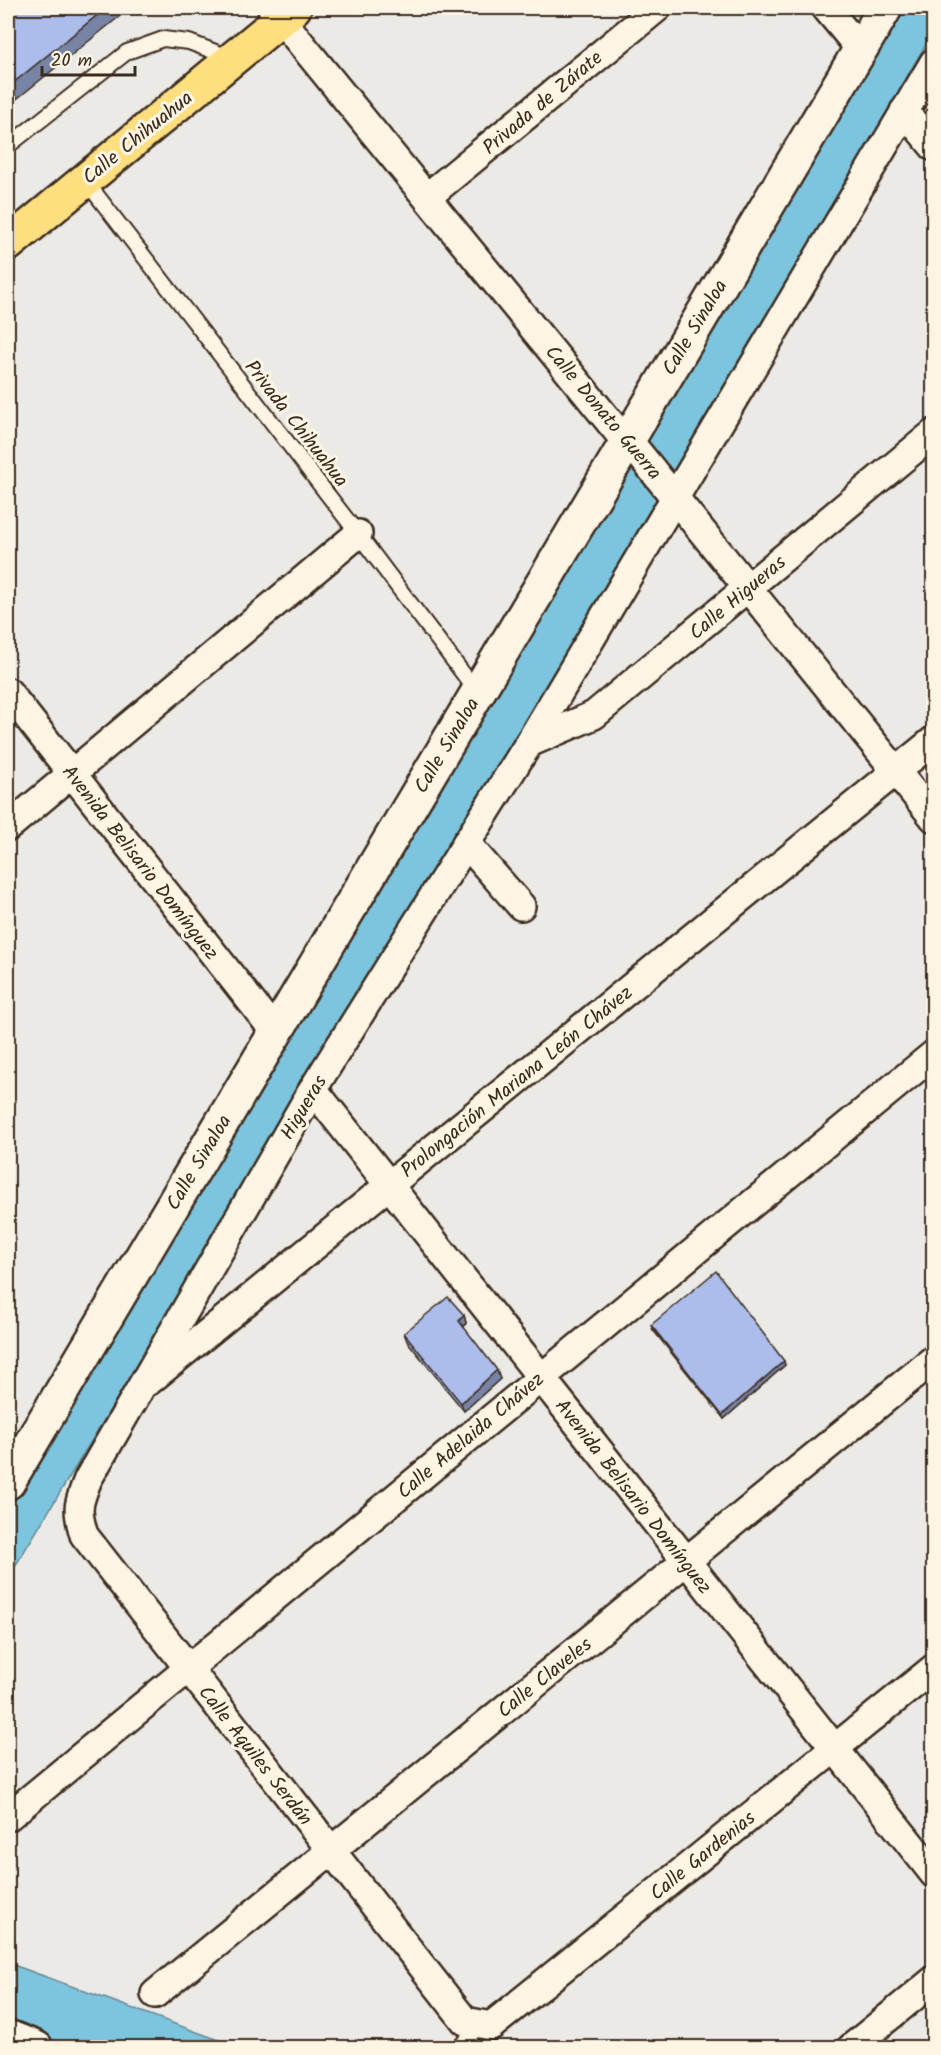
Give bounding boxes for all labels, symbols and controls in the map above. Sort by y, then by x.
scale bar [42,39,135,77]
street label: Privada de Zárate [476,43,611,164]
text: 20 m [51,47,92,76]
street label: Calle Chihuahua [76,84,201,193]
street label: Calle Sinaloa [654,274,737,382]
street label: Calle Donato Guerra [536,338,669,488]
street label: Privada Chihuahua [235,354,356,495]
street label: Calle Higueras [682,548,795,649]
street label: Calle Sinaloa [406,692,489,800]
street label: Avenida Belisario Domínguez [53,759,226,968]
street label: Prolongación Mariana León Chávez [394,978,641,1187]
street label: Higueras [273,1069,337,1147]
street label: Calle Sinaloa [158,1109,241,1217]
street label: Calle Adelaida Chávez [390,1365,552,1508]
street label: Avenida Belisario Domínguez [546,1393,719,1602]
street label: Calle Claveles [491,1630,600,1727]
street label: Calle Aquiles Serdán [189,1679,320,1833]
street label: Calle Gardenias [643,1803,764,1909]

